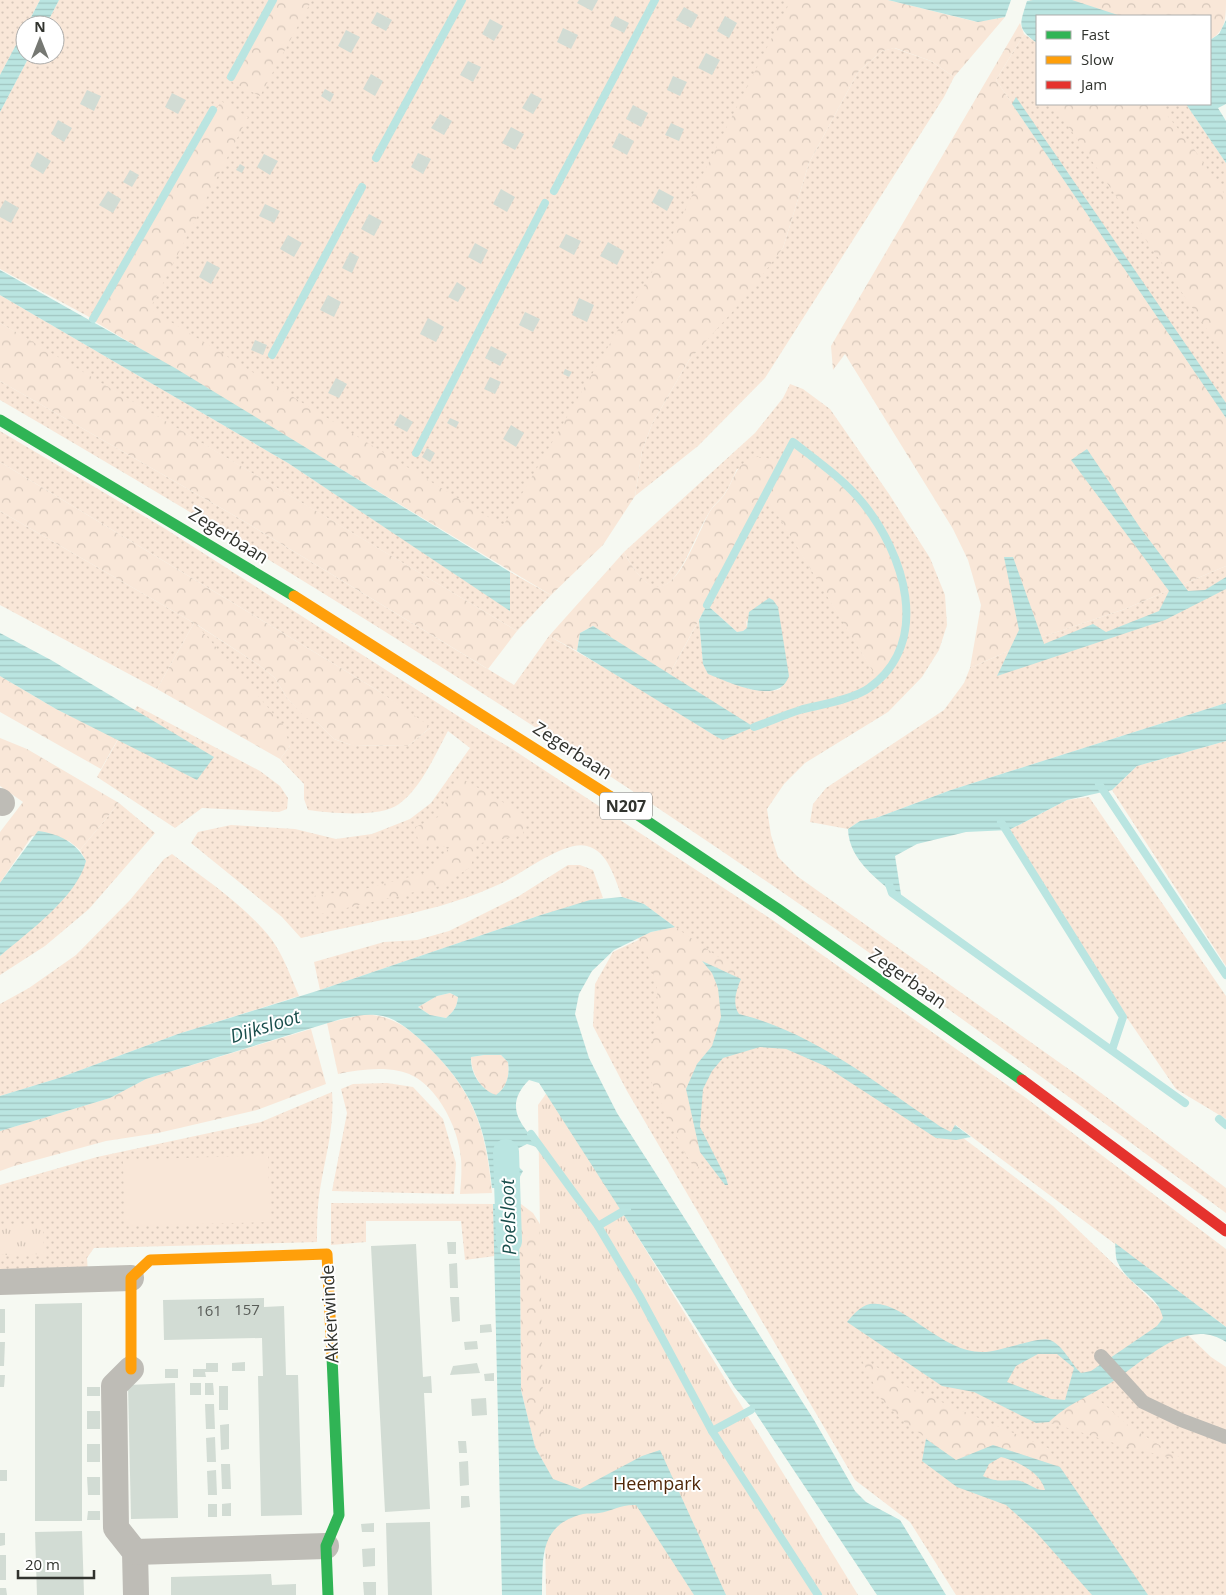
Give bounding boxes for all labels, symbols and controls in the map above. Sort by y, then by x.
north arrow [15,15,65,65]
legend [1036,15,1211,105]
text: N [34,17,46,36]
text: Fast [1081,24,1110,44]
text: Slow [1081,49,1114,69]
text: Jam [1079,74,1107,94]
street label: Zegerbaan [185,501,273,569]
street label: Zegerbaan [529,716,617,784]
road number: N207 [600,792,652,819]
street label: Zegerbaan [864,942,952,1014]
water label: Dijksloot [227,1003,304,1049]
water label: Poelsloot [494,1178,522,1256]
street label: Akkerwinde [314,1264,344,1364]
house number: 157 [234,1299,260,1319]
house number: 161 [196,1300,222,1320]
park label: Heempark [613,1471,702,1495]
scale bar [18,1548,94,1580]
text: 20 m [25,1554,60,1574]

